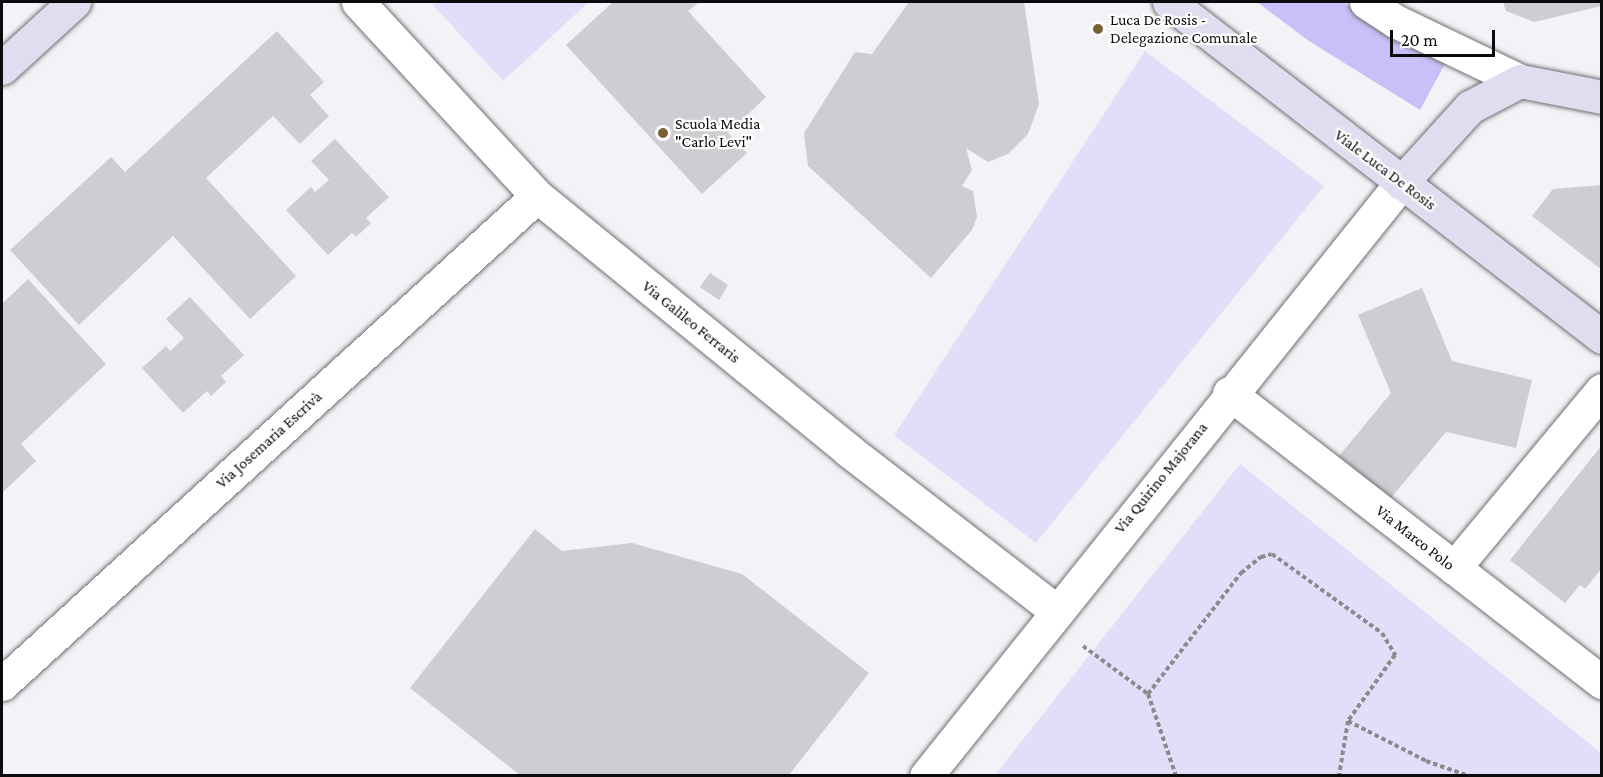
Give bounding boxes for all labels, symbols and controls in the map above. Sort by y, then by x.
place label: Luca De Rosis - Delegazione Comunale [1110,10,1257,48]
scale bar [1393,18,1498,56]
marker: Luca De Rosis - Delegazione Comunale [1091,22,1105,36]
text: 20 m [1401,30,1438,50]
place label: Scuola Media "Carlo Levi" [675,114,760,152]
marker: Scuola Media "Carlo Levi" [656,126,670,140]
street label: Viale Luca De Rosis [1330,126,1440,214]
street label: Via Galileo Ferraris [638,277,744,367]
street label: Via Josemaria Escrivà [212,387,326,493]
street label: Via Quirino Majorana [1110,419,1212,537]
street label: Via Marco Polo [1372,501,1458,575]

